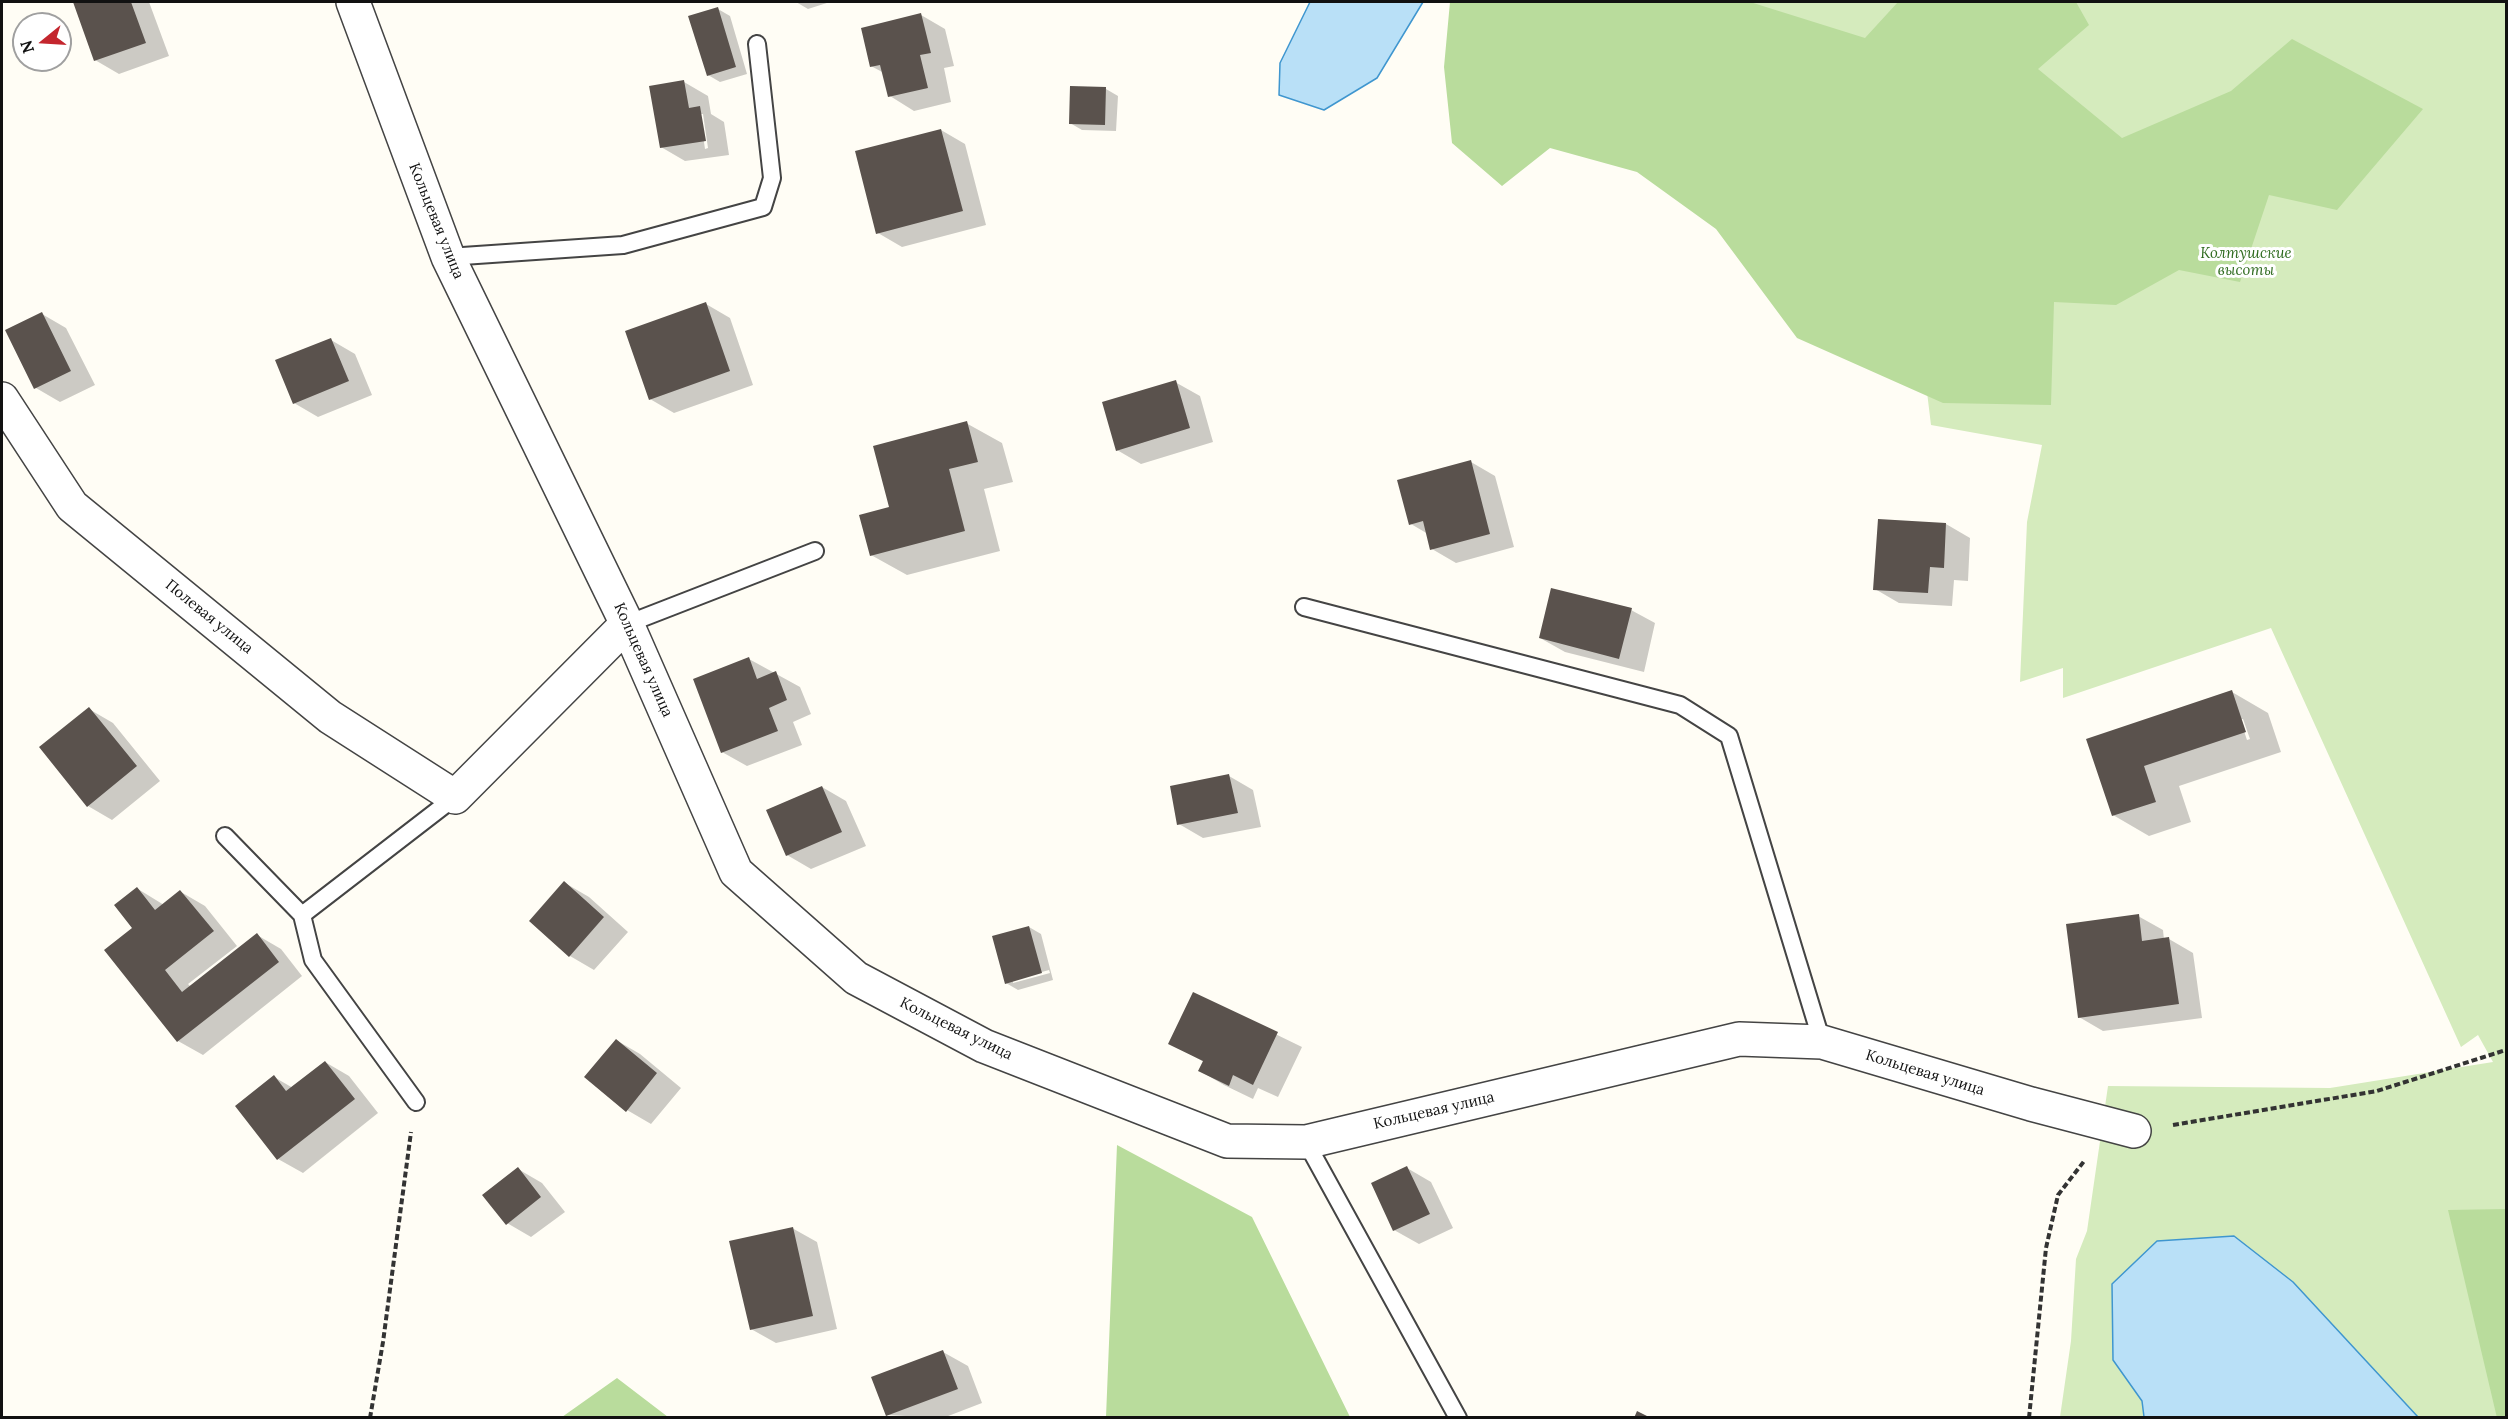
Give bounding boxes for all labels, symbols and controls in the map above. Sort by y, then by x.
north arrow [12,12,72,72]
text: N [15,38,38,56]
street label: Кольцевая улица [405,160,467,282]
park label: Колтушские высоты [2200,245,2292,280]
street label: Полевая улица [161,576,257,658]
street label: Кольцевая улица [610,600,676,720]
street label: Кольцевая улица [897,994,1015,1064]
street label: Кольцевая улица [1863,1046,1987,1100]
street label: Кольцевая улица [1372,1088,1496,1134]

